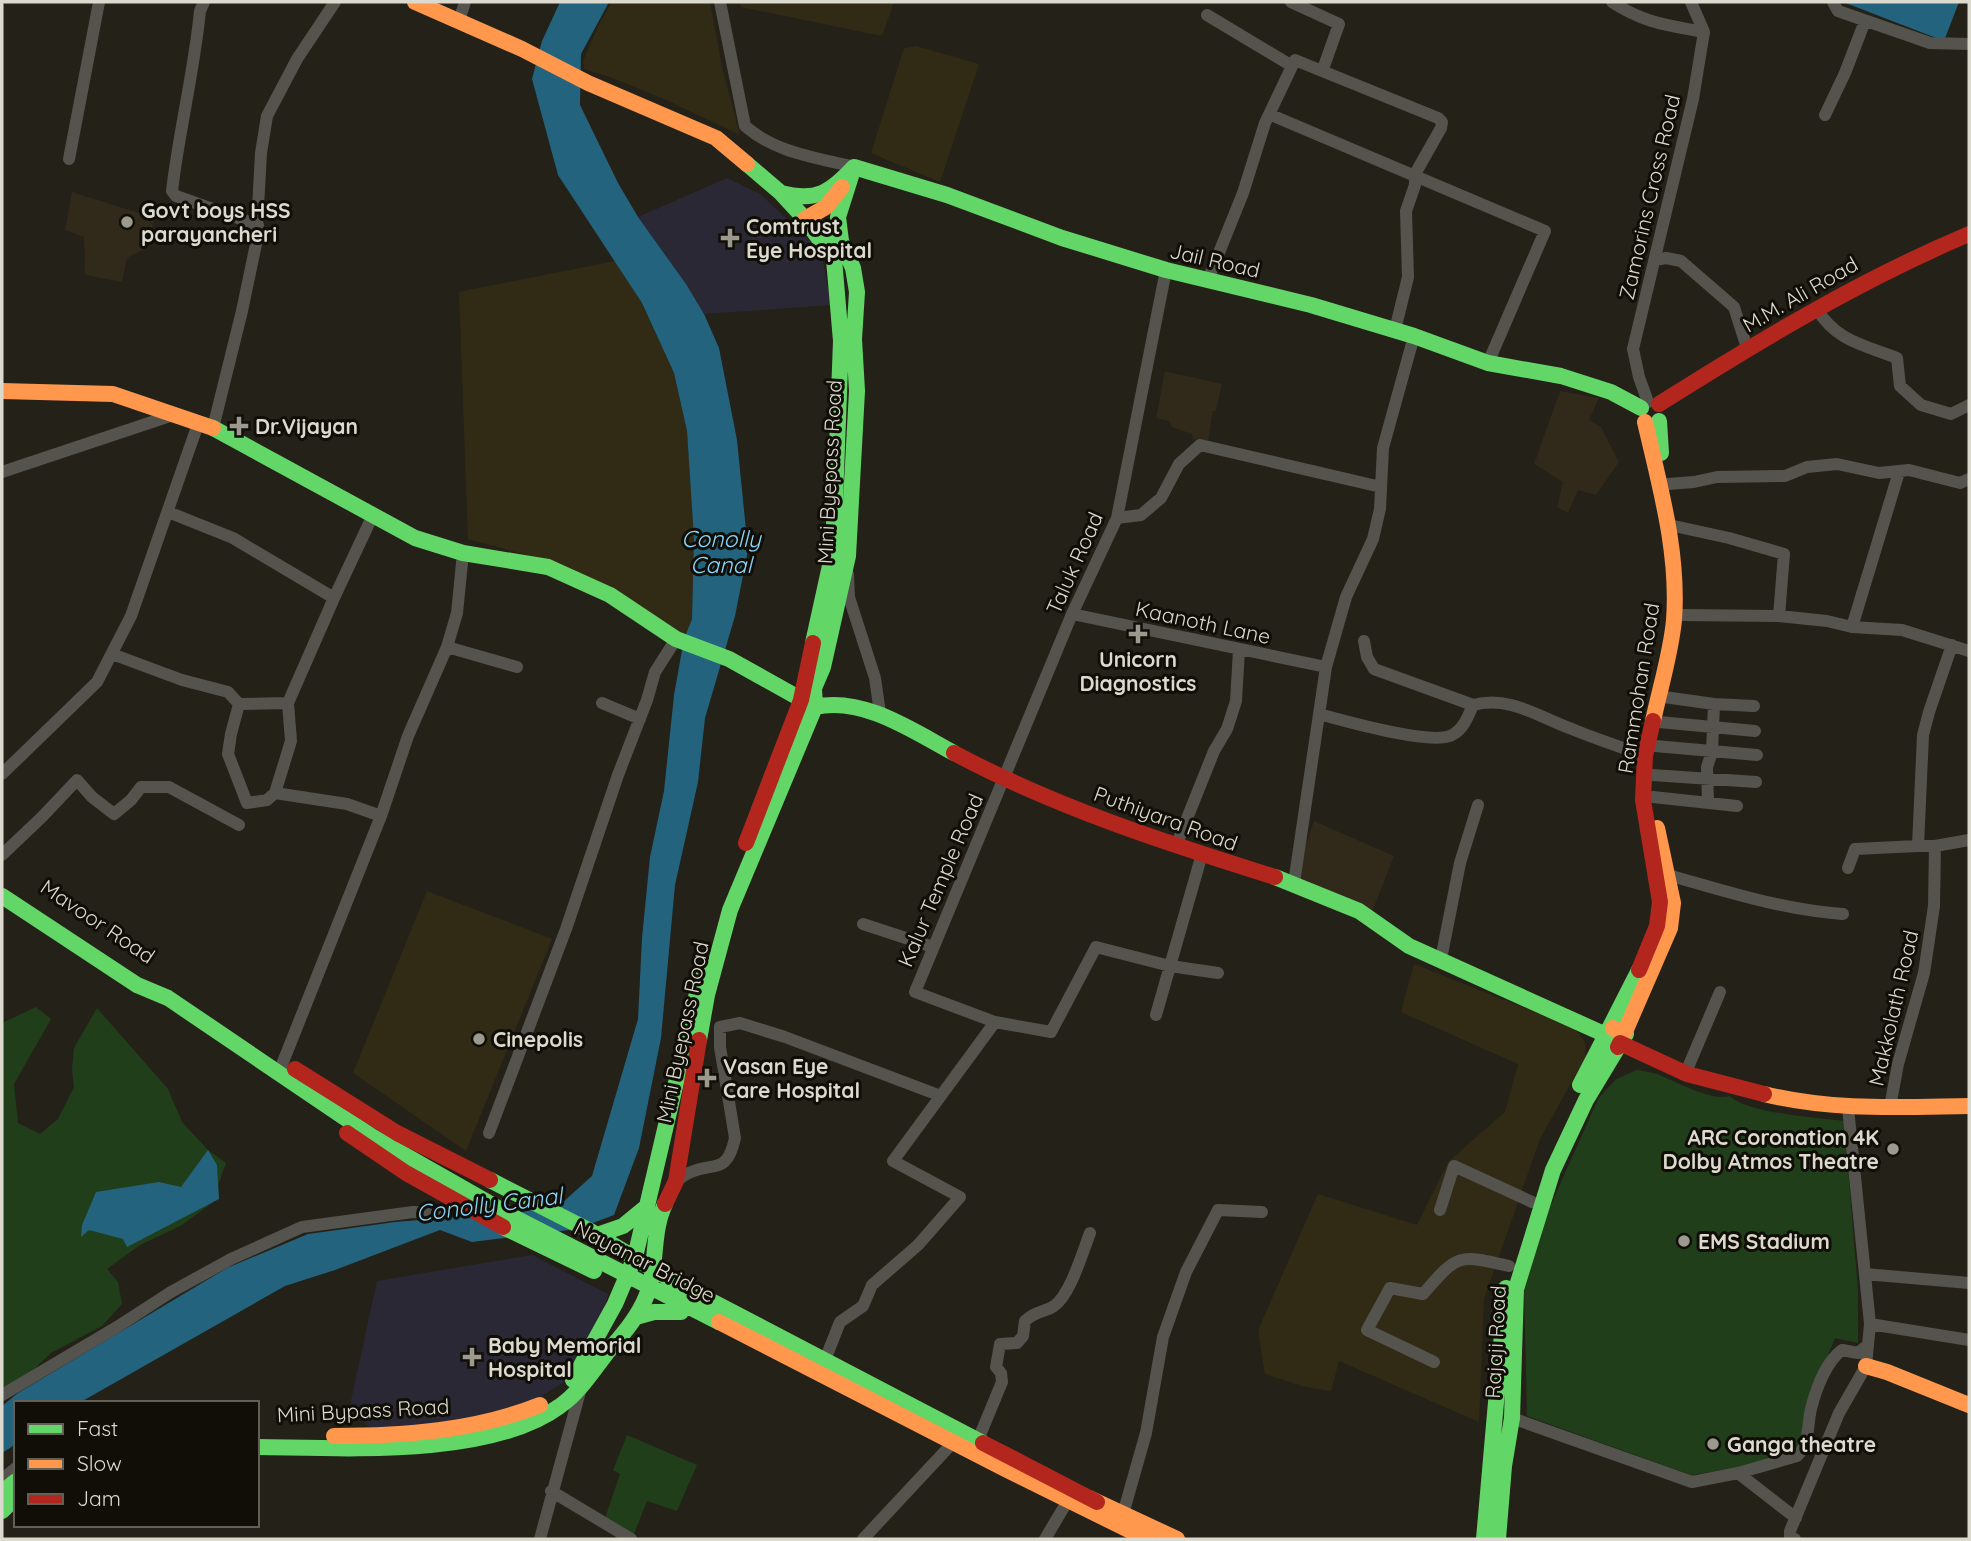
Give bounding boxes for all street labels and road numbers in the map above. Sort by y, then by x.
street label: Zamorins Cross Road [1613,92,1685,302]
street label: Jail Road [1167,237,1263,283]
street label: M.M. Ali Road [1738,251,1862,337]
street label: Mini Byepass Road [811,379,847,565]
street label: Taluk Road [1040,508,1108,618]
street label: Kaanoth Lane [1133,595,1273,649]
street label: Rammohan Road [1612,601,1664,775]
street label: Puthiyara Road [1091,780,1241,856]
street label: Kalur Temple Road [892,789,988,971]
street label: Mavoor Road [36,873,160,969]
street label: Makkolath Road [1862,928,1924,1088]
street label: Mini Byepass Road [650,939,714,1125]
street label: Nayanar Bridge [570,1214,720,1308]
street label: Rajaji Road [1479,1285,1511,1399]
street label: Mini Bypass Road [276,1392,450,1428]

